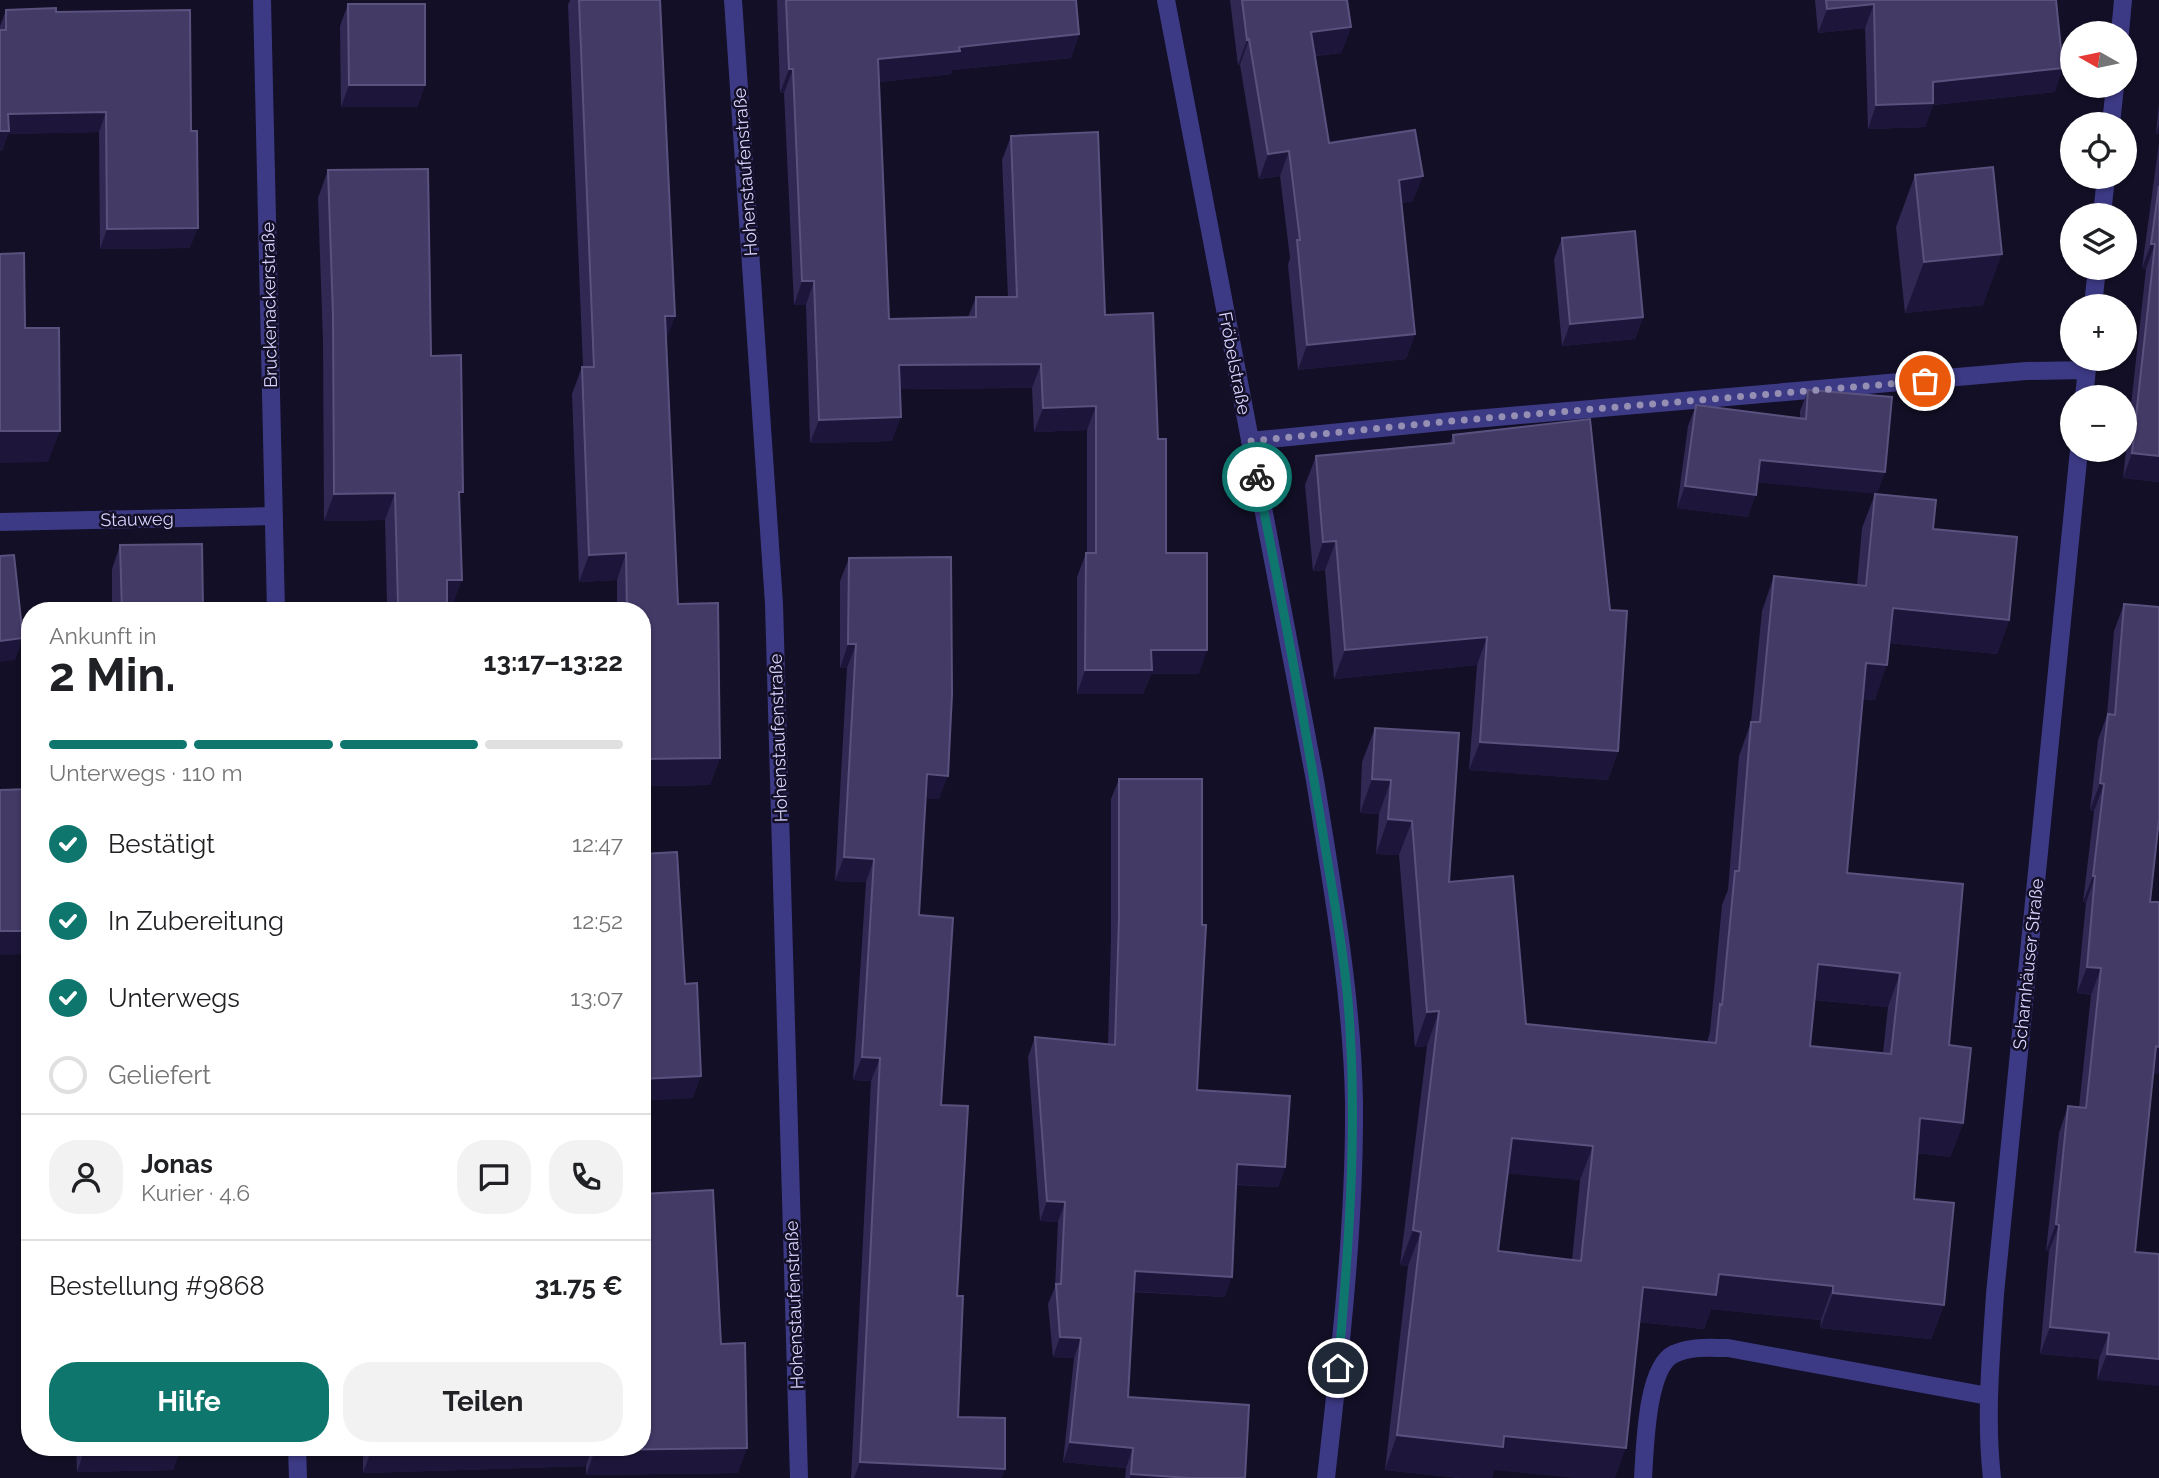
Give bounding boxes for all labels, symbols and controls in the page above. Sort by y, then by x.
north arrow [2060,21,2137,98]
map controls [2060,21,2137,462]
street label: Hohenstaufenstraße [729,87,761,257]
button: locate [2060,112,2137,189]
button: layers [2060,203,2137,280]
street label: Bruckenackerstraße [257,221,281,388]
button: + [2060,294,2137,371]
street label: Fröbelstraße [1215,310,1255,417]
pin [1895,351,1955,411]
icon: bag [1906,362,1944,400]
button: − [2060,385,2137,462]
courier [1222,442,1292,512]
icon: bike [1238,458,1276,496]
street label: Stauweg [100,508,174,530]
text: Ankunft in [49,622,157,649]
text: 13:17–13:22 [484,647,623,677]
text: 2 Min. [49,648,176,702]
street label: Hohenstaufenstraße [765,653,791,823]
text: Unterwegs · 110 m [49,759,243,786]
icon: check [49,825,87,863]
text: Bestätigt [108,829,215,859]
text: 12:47 [572,830,623,857]
street label: Scharnhäuser Straße [2009,877,2047,1051]
icon: check [49,902,87,940]
text: In Zubereitung [108,906,284,936]
text: 12:52 [572,907,623,934]
icon: check [49,979,87,1017]
text: Unterwegs [108,983,240,1013]
text: 13:07 [570,984,623,1011]
text: Geliefert [108,1060,211,1090]
button: person [49,1140,123,1214]
button: chat [457,1140,531,1214]
button: phone [549,1140,623,1214]
text: Jonas [141,1149,213,1179]
text: Kurier · 4.6 [141,1179,250,1206]
street label: Hohenstaufenstraße [781,1220,807,1390]
text: Bestellung #9868 [49,1271,265,1301]
text: 31.75 € [535,1271,623,1301]
pin [1308,1338,1368,1398]
icon: home [1319,1349,1357,1387]
button: Hilfe [49,1362,329,1442]
button: Teilen [343,1362,623,1442]

